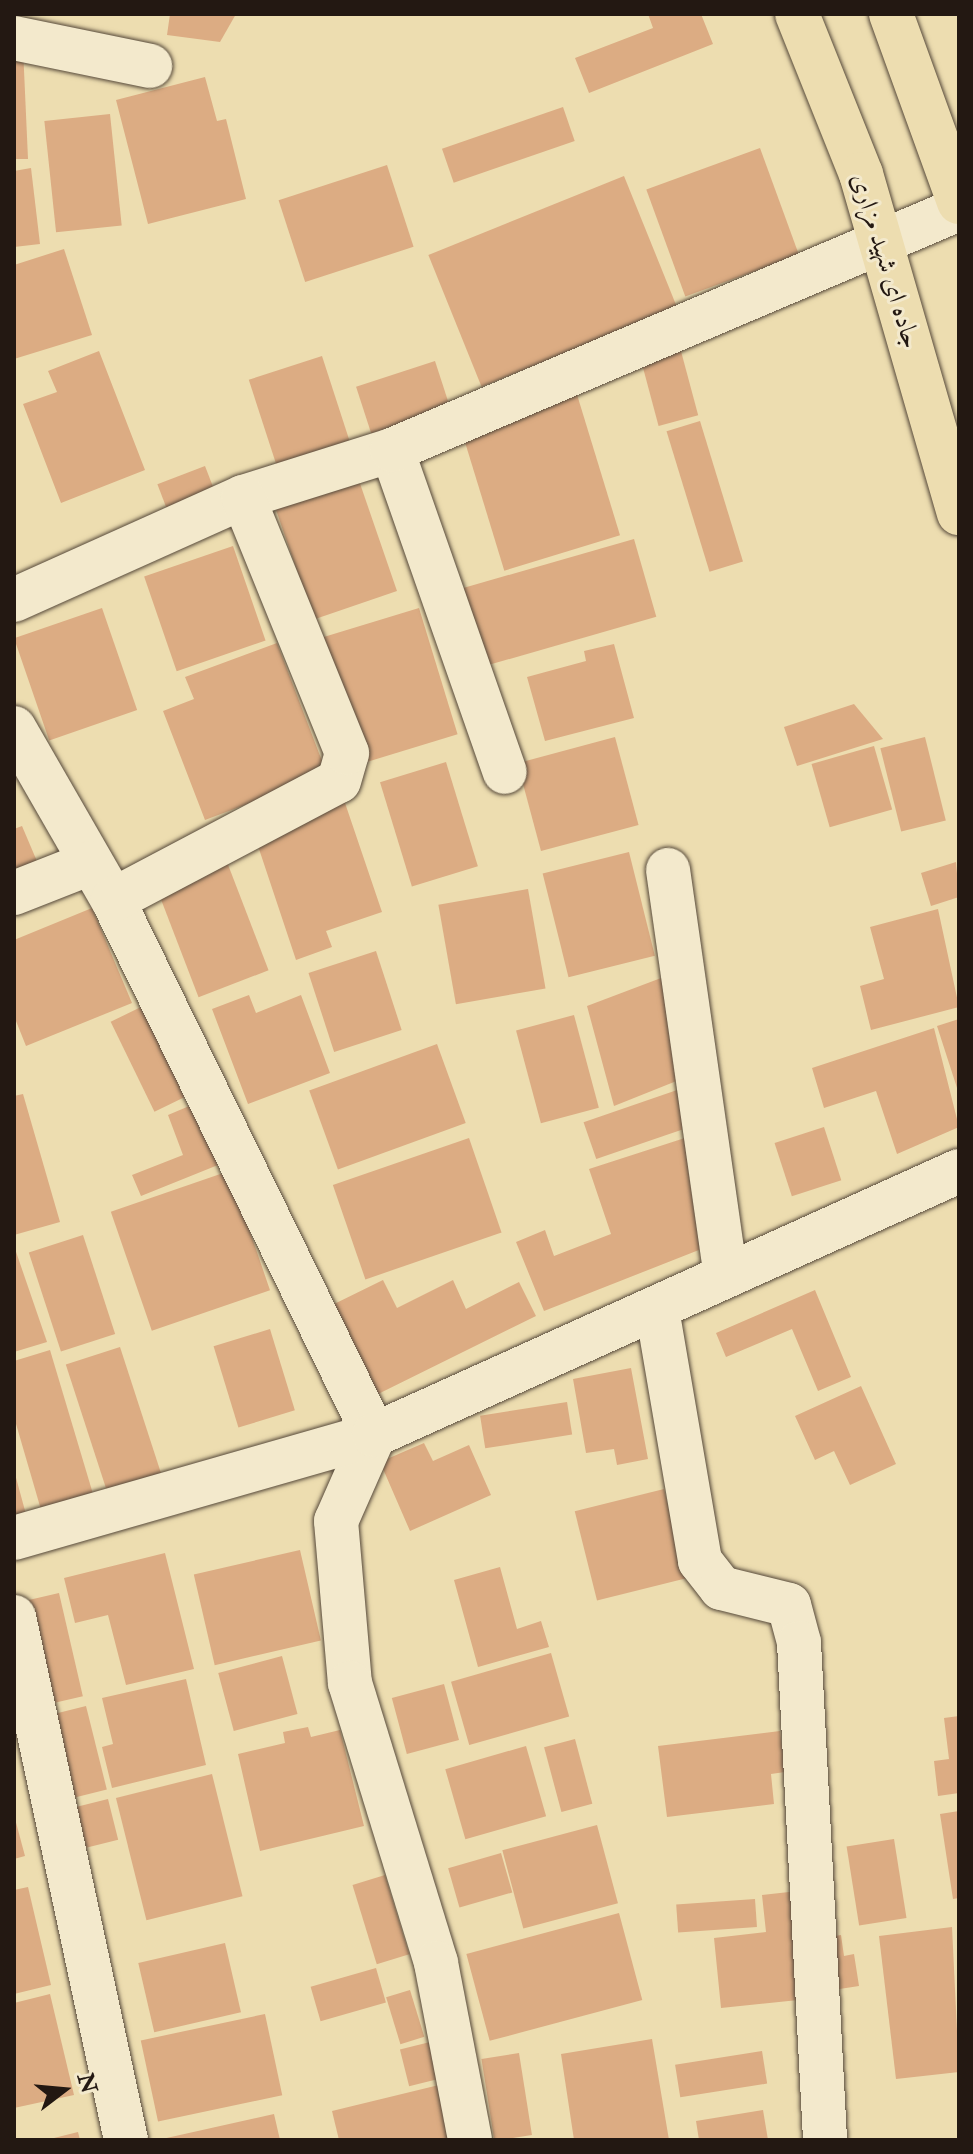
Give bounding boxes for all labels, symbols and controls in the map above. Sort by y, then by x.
street label: جاده ای شهید مزاری [844,170,926,352]
north arrow [24,2050,104,2130]
text: N [71,2070,103,2097]

